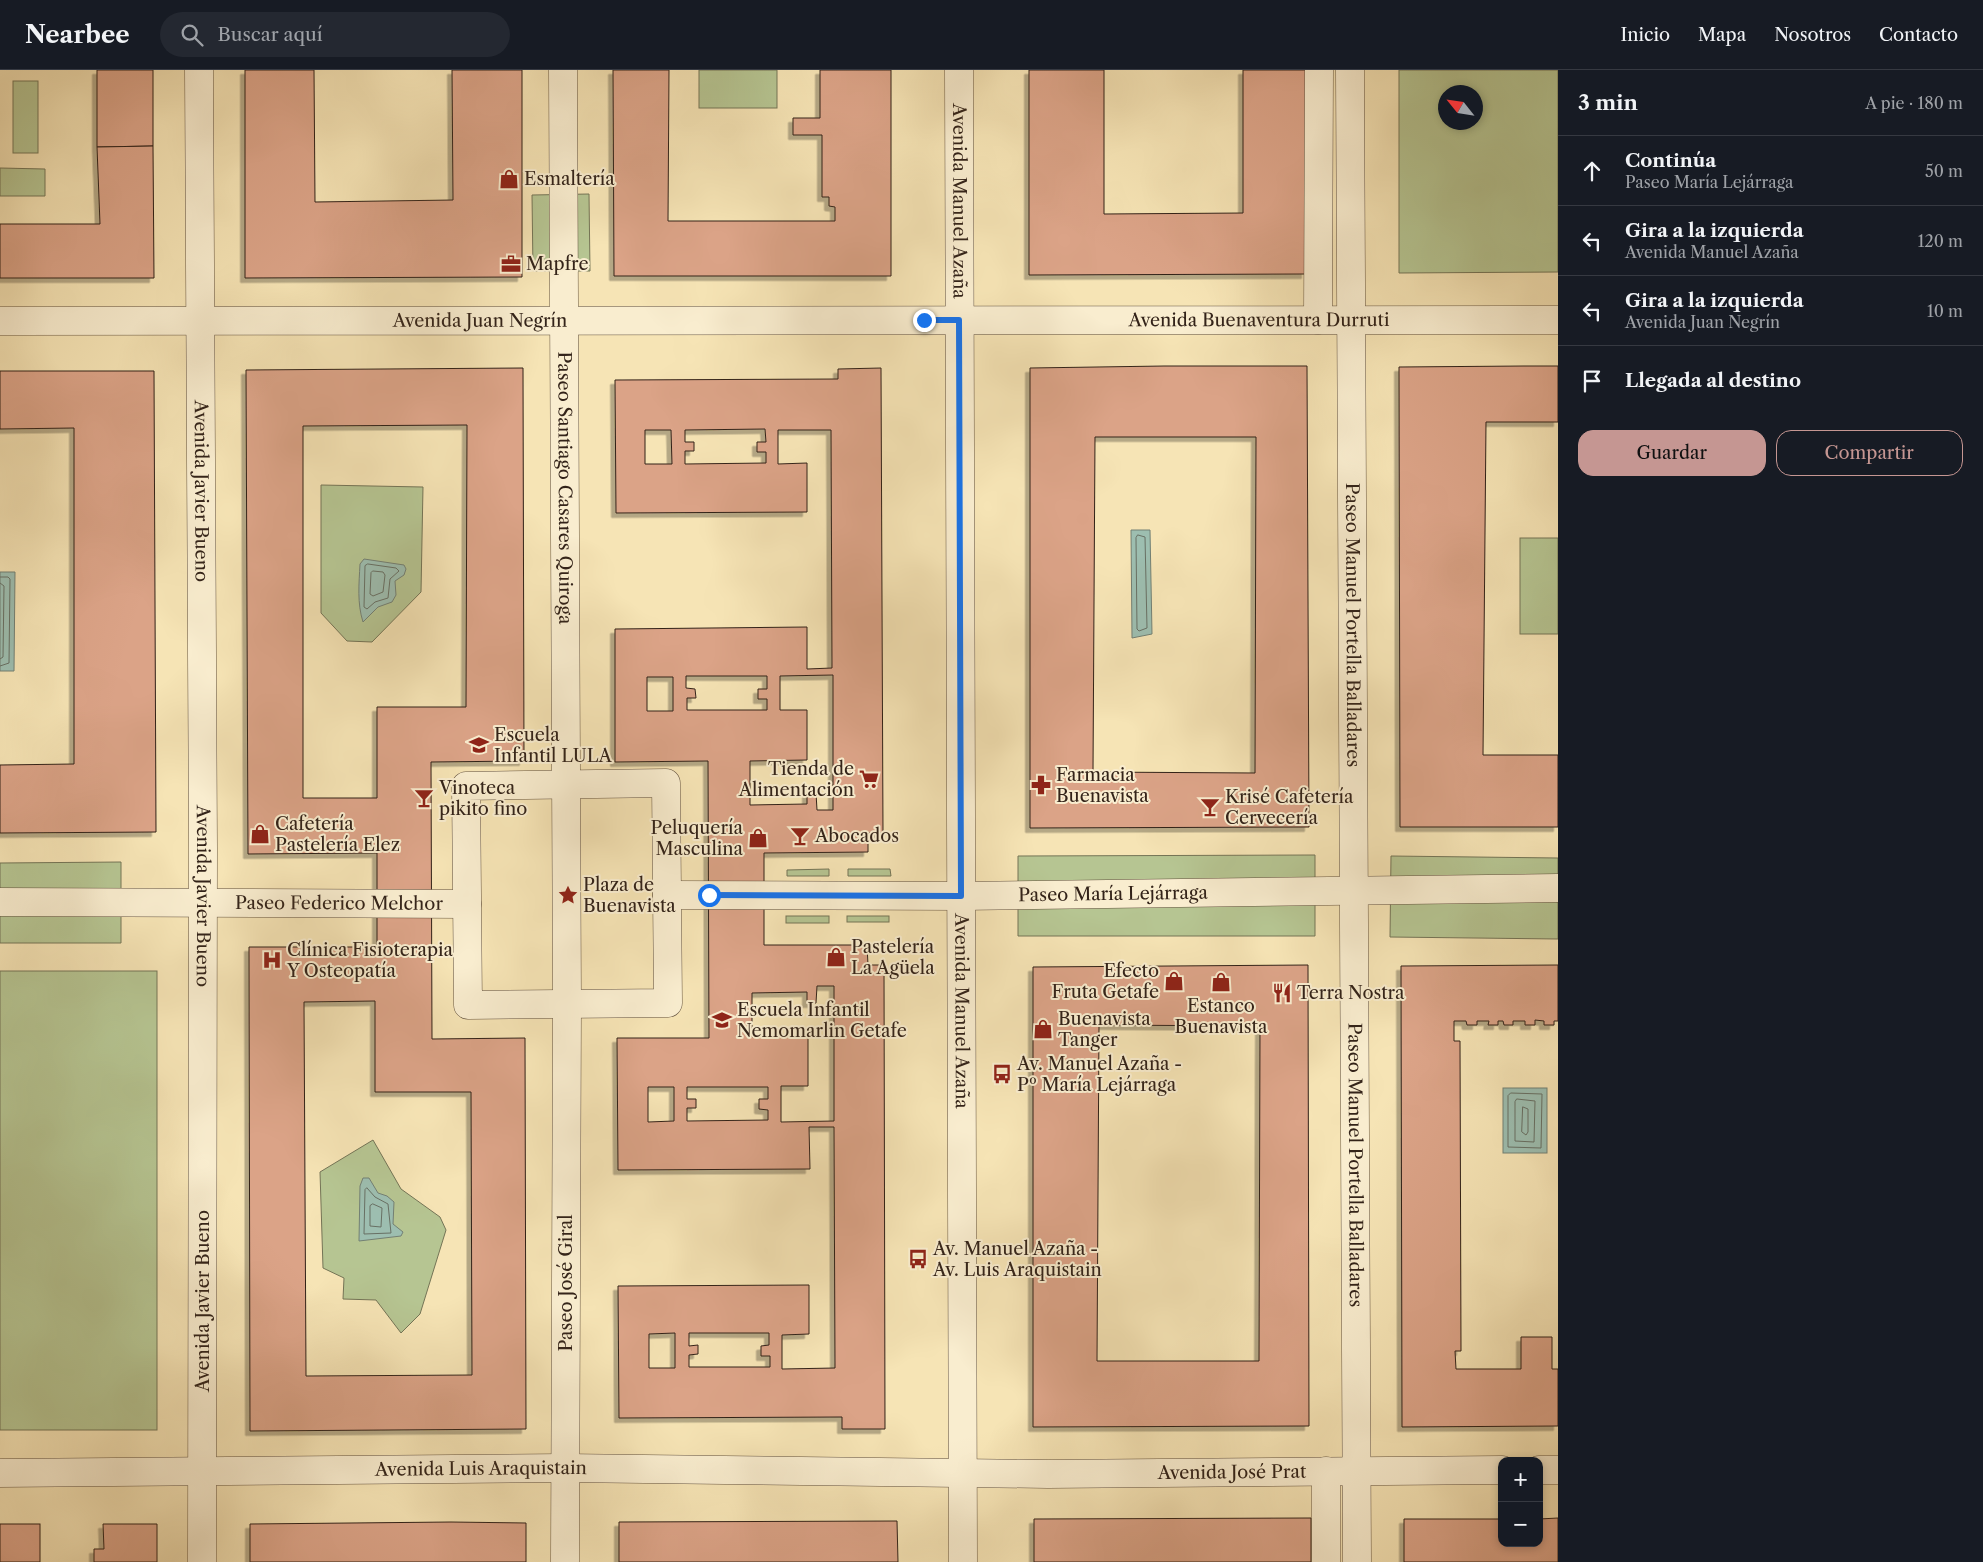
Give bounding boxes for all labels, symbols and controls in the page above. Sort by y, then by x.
search box [160,12,510,57]
text: Nearbee [25,20,130,49]
icon: search [178,21,206,49]
text: Buscar aquí [218,23,323,46]
text: Inicio [1621,24,1670,46]
text: Mapa [1698,24,1746,46]
text: Nosotros [1774,24,1851,46]
text: Contacto [1879,24,1958,46]
north arrow [1438,85,1483,130]
text: 3 min [1578,90,1638,115]
text: A pie · 180 m [1865,93,1963,113]
street label: Avenida Manuel Azaña [948,102,971,299]
text: Continúa [1625,149,1716,172]
icon: ahead [1578,157,1606,185]
text: 50 m [1925,161,1963,181]
shop icon: Esmaltería [498,168,520,190]
place label: Esmaltería [524,168,615,190]
text: Paseo María Lejárraga [1625,172,1793,192]
text: Gira a la izquierda [1625,219,1804,242]
icon: left [1578,227,1606,255]
text: 120 m [1918,231,1963,251]
text: Avenida Manuel Azaña [1625,242,1799,262]
office icon: Mapfre [500,253,522,275]
place label: Mapfre [526,253,588,275]
text: Gira a la izquierda [1625,289,1804,312]
icon: left [1578,297,1606,325]
text: 10 m [1927,301,1963,321]
route end [913,309,936,332]
street label: Avenida Buenaventura Durruti [1128,309,1390,331]
street label: Avenida Juan Negrín [392,310,567,332]
text: Avenida Juan Negrín [1625,312,1780,332]
street label: Paseo Santiago Casares Quiroga [553,352,576,625]
icon: arrive [1578,367,1606,395]
text: Llegada al destino [1625,369,1801,392]
street label: Avenida Javier Bueno [190,399,213,582]
button: Guardar [1578,430,1766,476]
button: Compartir [1776,430,1963,476]
street label: Paseo Manuel Portella Balladares [1341,483,1364,767]
place label: Escuela Infantil LULA [494,724,613,767]
school or university icon: Escuela Infantil LULA [468,734,490,756]
place label: Tienda de Alimentación [738,758,854,801]
place label: Farmacia Buenavista [1056,764,1149,807]
supermarket icon: Tienda de Alimentación [858,768,880,790]
pharmacy icon: Farmacia Buenavista [1030,774,1052,796]
place label: Vinoteca pikito fino [438,777,527,820]
place label: Krisé Cafetería Cervecería [1225,786,1354,829]
bar icon: Vinoteca pikito fino [413,787,435,809]
bar icon: Krisé Cafetería Cervecería [1199,796,1221,818]
street label: Avenida Javier Bueno [192,804,214,987]
place label: Cafetería Pastelería Elez [275,813,400,856]
place label: Peluquería Masculina [650,817,744,860]
shop icon: Cafetería Pastelería Elez [249,823,271,845]
bar icon: Abocados [789,825,811,847]
place label: Abocados [814,825,899,847]
shop icon: Peluquería Masculina [747,827,769,849]
place label: Plaza de Buenavista [583,874,676,917]
street label: Paseo María Lejárraga [1018,882,1208,906]
place icon: Plaza de Buenavista [557,884,579,906]
route start [698,884,721,907]
street label: Paseo Federico Melchor [235,892,443,915]
street label: Avenida Manuel Azaña [950,912,973,1109]
place label: Pastelería La Agüela [851,936,935,979]
place label: Clínica Fisioterapia Y Osteopatía [286,939,453,982]
shop icon: Pastelería La Agüela [825,946,847,968]
hospital icon: Clínica Fisioterapia Y Osteopatía [261,949,283,971]
place label: Efecto Fruta Getafe [1052,960,1159,1003]
shop icon: Efecto Fruta Getafe [1163,970,1185,992]
shop icon: Estanco Buenavista [1210,971,1232,993]
restaurant icon: Terra Nostra [1271,982,1293,1004]
place label: Terra Nostra [1297,982,1405,1004]
place label: Estanco Buenavista [1175,995,1268,1038]
place label: Escuela Infantil Nemomarlin Getafe [737,999,907,1042]
place label: Buenavista Tanger [1058,1008,1151,1051]
school or university icon: Escuela Infantil Nemomarlin Getafe [711,1009,733,1031]
shop icon: Buenavista Tanger [1032,1018,1054,1040]
street label: Paseo Manuel Portella Balladares [1343,1023,1367,1307]
place label: Av. Manuel Azaña - Pº María Lejárraga [1016,1053,1182,1096]
bus stop icon: Av. Manuel Azaña - Pº María Lejárraga [991,1063,1013,1085]
street label: Avenida Javier Bueno [192,1210,214,1393]
street label: Paseo José Giral [555,1214,577,1352]
place label: Av. Manuel Azaña - Av. Luis Araquistain [932,1238,1102,1281]
bus stop icon: Av. Manuel Azaña - Av. Luis Araquistain [907,1248,929,1270]
street label: Avenida Luis Araquistain [374,1457,587,1481]
map controls [1498,1457,1543,1547]
button: + [1498,1457,1543,1502]
street label: Avenida José Prat [1157,1461,1307,1484]
button: − [1498,1502,1543,1547]

